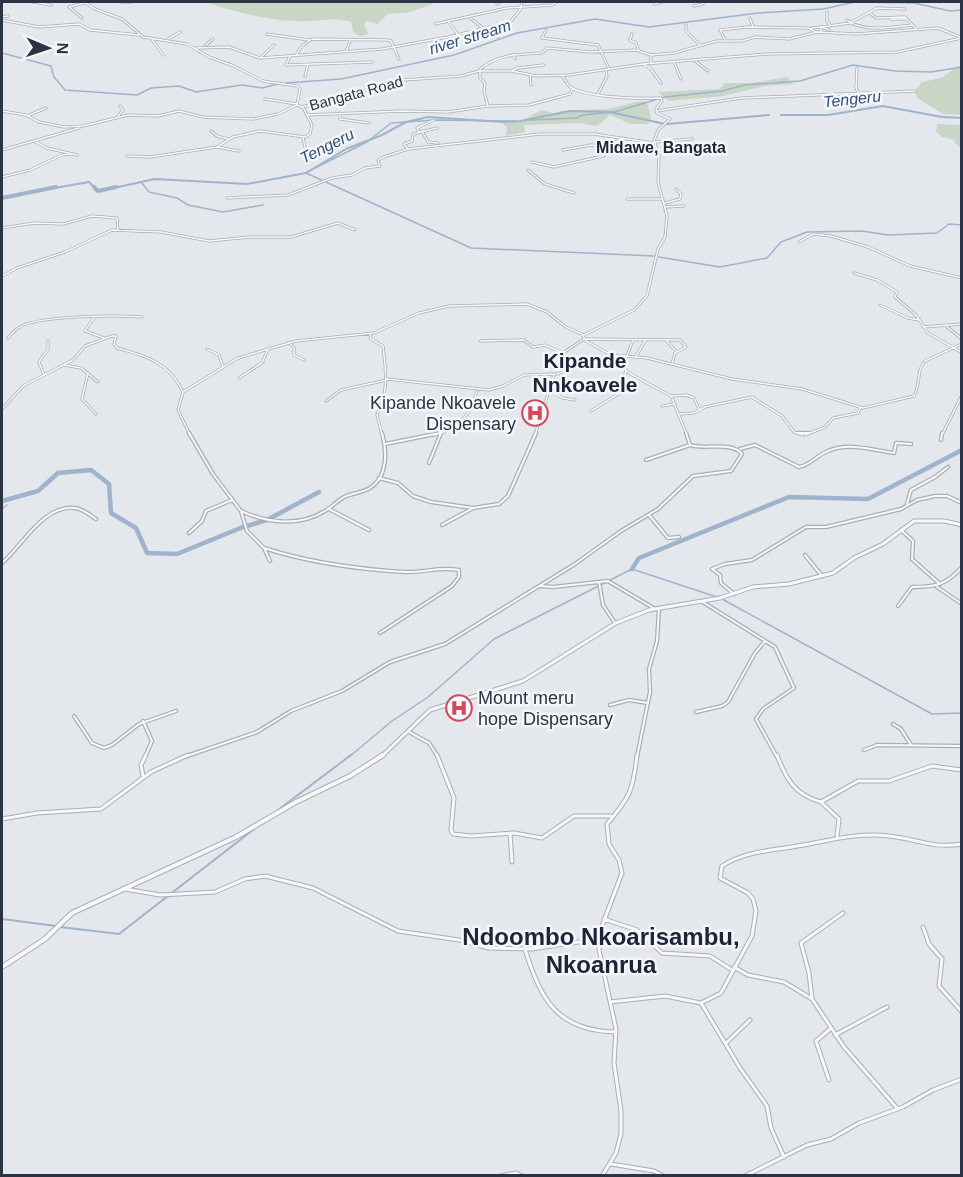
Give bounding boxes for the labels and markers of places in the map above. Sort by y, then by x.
place label: Kipande Nkoavele Dispensary [370,393,516,434]
hospital icon: Kipande Nkoavele Dispensary [520,398,550,428]
place label: Mount meru hope Dispensary [478,688,613,729]
hospital icon: Mount meru hope Dispensary [444,693,474,723]

